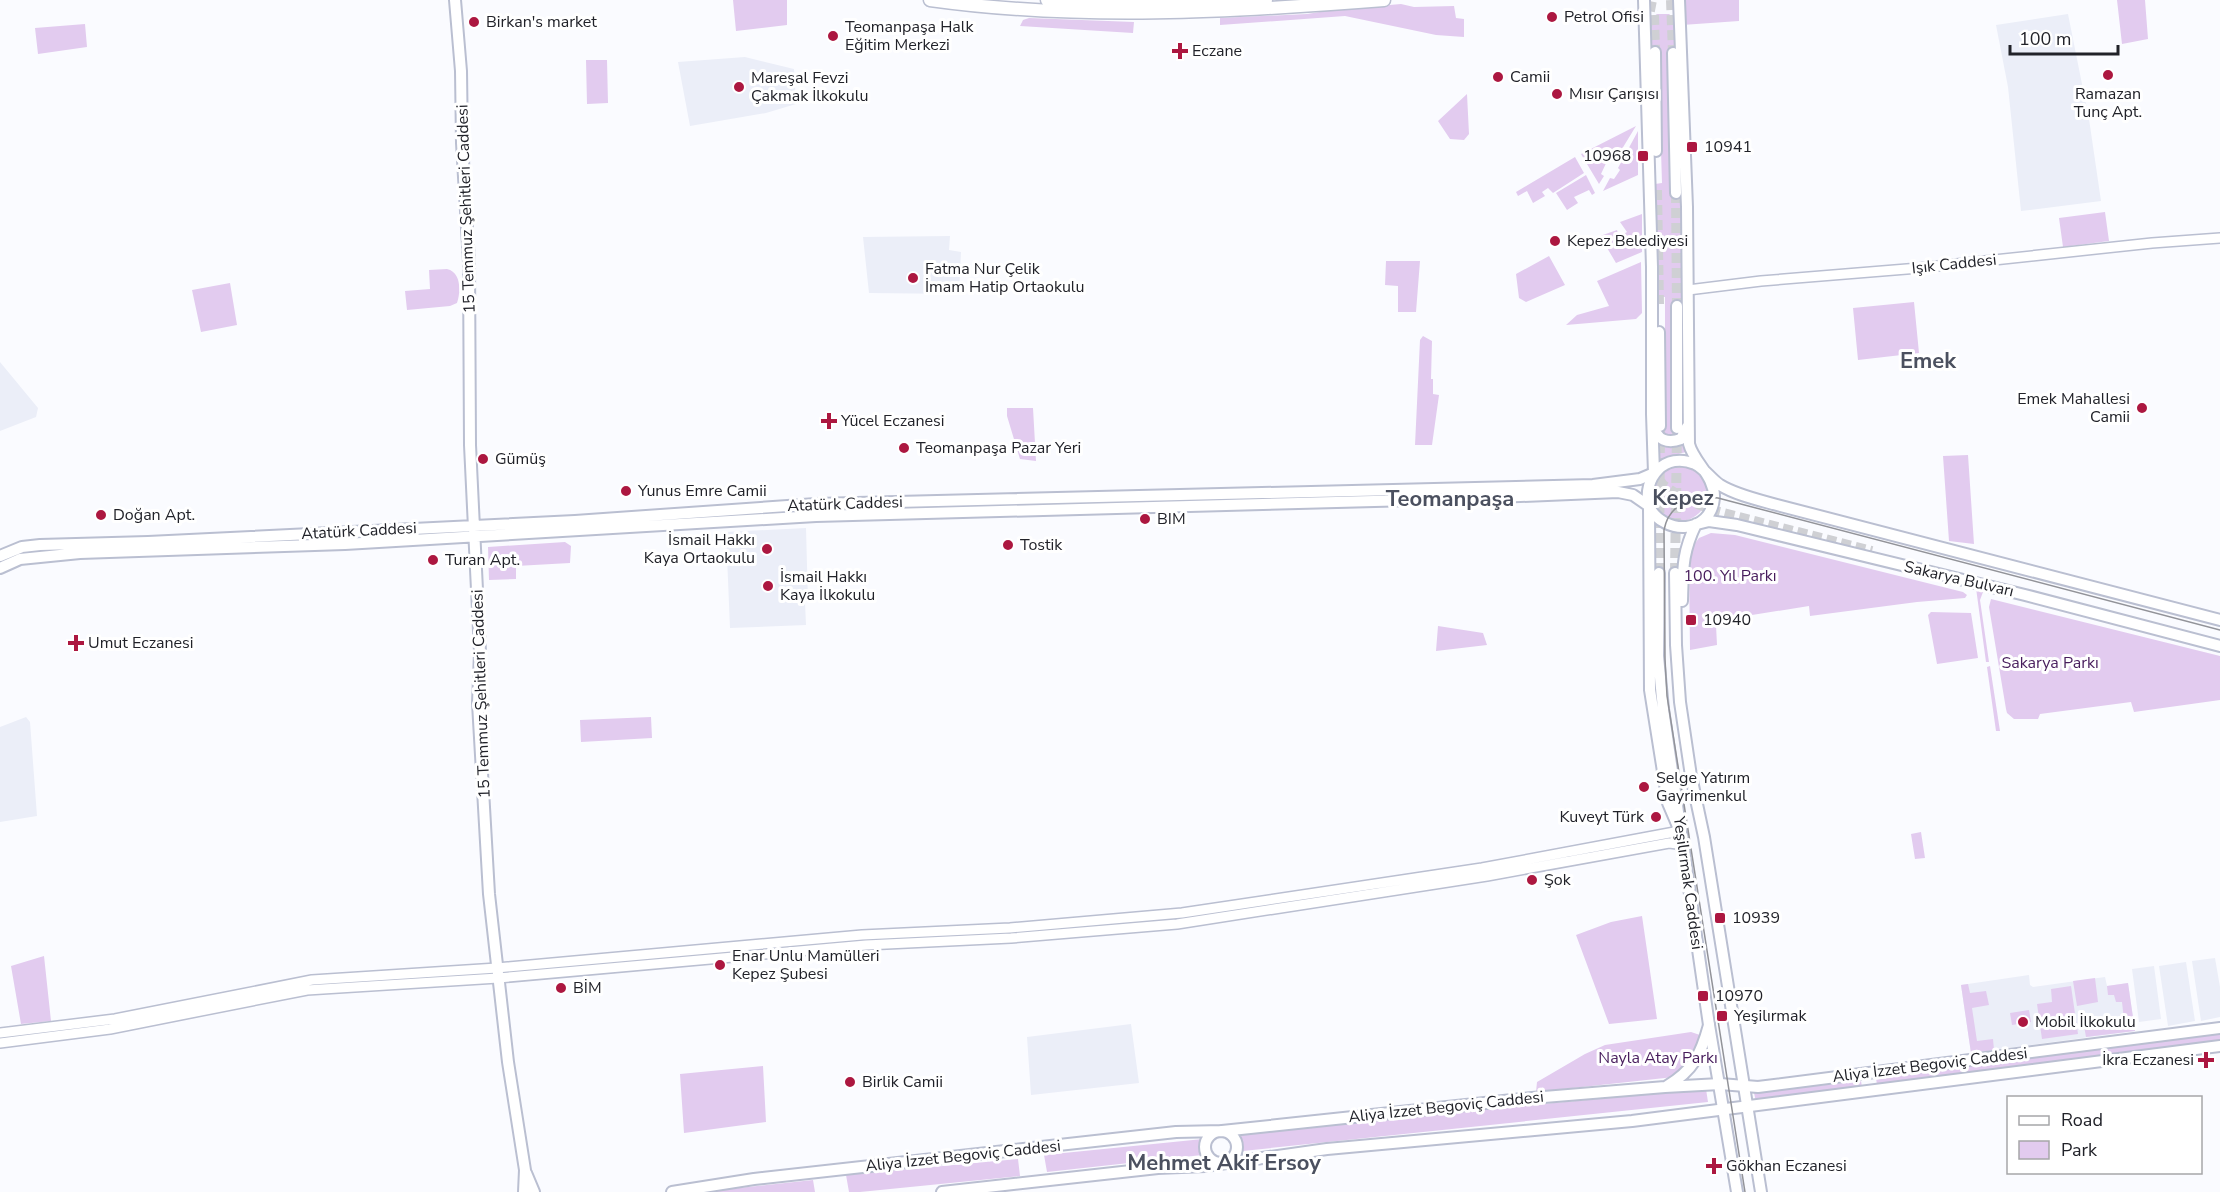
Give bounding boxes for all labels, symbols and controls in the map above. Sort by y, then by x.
place label: Petrol Ofisi [1564,6,1644,28]
marker: Petrol Ofisi [1545,10,1559,24]
place label: Birkan's market [486,11,597,33]
marker: Birkan's market [467,15,481,29]
place label: Teomanpaşa Halk Eğitim Merkezi [845,16,975,56]
scale bar [2010,18,2118,56]
text: 100 m [2019,27,2071,51]
marker: Teomanpaşa Halk Eğitim Merkezi [826,29,840,43]
place label: Eczane [1192,40,1242,62]
marker: Eczane [1173,44,1187,58]
place label: Camii [1510,66,1550,88]
place label: Mareşal Fevzi Çakmak İlkokulu [751,67,869,107]
marker: Ramazan Tunç Apt. [2101,68,2115,82]
marker: Camii [1491,70,1505,84]
marker: Mareşal Fevzi Çakmak İlkokulu [732,80,746,94]
place label: Mısır Çarışısı [1569,83,1659,105]
place label: Ramazan Tunç Apt. [2074,83,2142,123]
marker: Mısır Çarışısı [1550,87,1564,101]
street label: 15 Temmuz Şehitleri Caddesi [451,104,481,314]
place label: 10941 [1704,136,1752,158]
marker: 10941 [1685,140,1699,154]
place label: 10968 [1583,145,1631,167]
marker: 10968 [1636,149,1650,163]
place label: Kepez Belediyesi [1567,230,1688,252]
marker: Kepez Belediyesi [1548,234,1562,248]
street label: Işık Caddesi [1910,249,1998,279]
place label: Fatma Nur Çelik İmam Hatip Ortaokulu [925,258,1085,298]
marker: Fatma Nur Çelik İmam Hatip Ortaokulu [906,271,920,285]
district label: Emek [1900,346,1957,376]
place label: Emek Mahallesi Camii [2017,388,2130,428]
marker: Emek Mahallesi Camii [2135,401,2149,415]
place label: Yücel Eczanesi [840,410,944,432]
marker: Yücel Eczanesi [822,414,836,428]
place label: Teomanpaşa Pazar Yeri [916,437,1081,459]
marker: Teomanpaşa Pazar Yeri [897,441,911,455]
place label: Gümüş [495,448,546,470]
marker: Gümüş [476,452,490,466]
place label: Yunus Emre Camii [637,480,767,502]
district label: Kepez [1652,483,1714,513]
marker: Yunus Emre Camii [619,484,633,498]
district label: Teomanpaşa [1386,484,1514,514]
street label: Atatürk Caddesi [787,491,903,517]
place label: Doğan Apt. [113,504,195,526]
marker: Doğan Apt. [94,508,108,522]
place label: BIM [1157,508,1186,530]
marker: BIM [1138,512,1152,526]
street label: Atatürk Caddesi [301,517,417,545]
place label: İsmail Hakkı Kaya Ortaokulu [644,529,755,569]
place label: Tostik [1020,534,1063,556]
marker: Tostik [1001,538,1015,552]
marker: İsmail Hakkı Kaya Ortaokulu [760,542,774,556]
place label: Turan Apt. [445,549,520,571]
marker: Turan Apt. [426,553,440,567]
street label: Sakarya Bulvarı [1902,556,2016,602]
park label: 100. Yıl Parkı [1683,565,1777,587]
place label: İsmail Hakkı Kaya İlkokulu [780,566,875,606]
marker: İsmail Hakkı Kaya İlkokulu [761,579,775,593]
street label: 15 Temmuz Şehitleri Caddesi [466,589,496,799]
place label: 10940 [1703,609,1751,631]
marker: 10940 [1684,613,1698,627]
place label: Umut Eczanesi [88,632,194,654]
marker: Umut Eczanesi [69,636,83,650]
park label: Sakarya Parkı [2001,652,2099,674]
place label: Selge Yatırım Gayrimenkul [1656,767,1750,807]
marker: Selge Yatırım Gayrimenkul [1637,780,1651,794]
place label: Kuveyt Türk [1559,806,1645,828]
marker: Kuveyt Türk [1649,810,1663,824]
street label: Yeşilırmak Caddesi [1668,814,1708,951]
place label: Şok [1544,869,1572,891]
marker: Şok [1525,873,1539,887]
place label: 10939 [1732,907,1780,929]
marker: 10939 [1713,911,1727,925]
place label: Enar Unlu Mamülleri Kepez Şubesi [732,945,879,985]
marker: Enar Unlu Mamülleri Kepez Şubesi [713,958,727,972]
place label: BİM [573,977,602,999]
marker: BİM [554,981,568,995]
place label: 10970 [1715,985,1763,1007]
marker: 10970 [1696,989,1710,1003]
place label: Yeşilırmak [1733,1005,1808,1027]
marker: Yeşilırmak [1715,1009,1729,1023]
place label: Mobil İlkokulu [2035,1011,2136,1033]
marker: Mobil İlkokulu [2016,1015,2030,1029]
street label: Aliya İzzet Begoviç Caddesi [1831,1042,2029,1088]
park label: Nayla Atay Parkı [1598,1047,1718,1069]
place label: İkra Eczanesi [2102,1049,2194,1071]
marker: İkra Eczanesi [2199,1053,2213,1067]
place label: Birlik Camii [862,1071,943,1093]
marker: Birlik Camii [843,1075,857,1089]
street label: Aliya İzzet Begoviç Caddesi [1347,1086,1545,1128]
legend [2007,1096,2202,1174]
text: Road [2061,1108,2103,1132]
street label: Aliya İzzet Begoviç Caddesi [864,1135,1062,1177]
text: Park [2061,1138,2098,1162]
district label: Mehmet Akif Ersoy [1127,1148,1321,1178]
place label: Gökhan Eczanesi [1726,1155,1847,1177]
marker: Gökhan Eczanesi [1707,1159,1721,1173]

